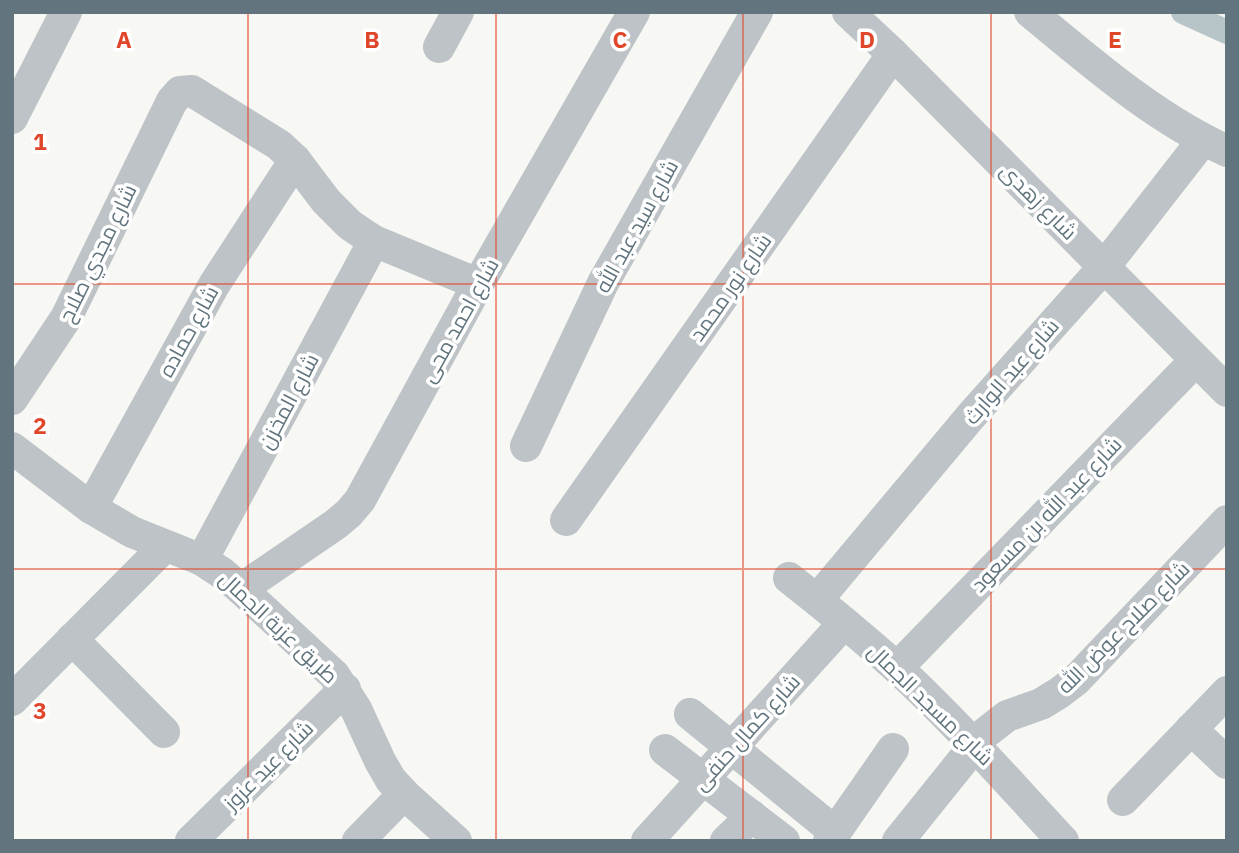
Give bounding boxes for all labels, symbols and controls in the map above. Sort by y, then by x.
text: A [116,24,132,54]
text: B [364,24,380,54]
text: C [613,24,628,54]
text: D [859,24,875,54]
text: E [1108,24,1122,54]
text: 1 [33,126,47,156]
street label: شارع سيد عبد الله [588,155,685,298]
street label: شارع زهدى [994,156,1084,246]
street label: شارع مجدي صلاح [51,179,145,328]
street label: شارع نور محمد [683,228,778,347]
street label: شارع احمد محى [413,253,506,388]
street label: شارع حماده [151,280,225,382]
street label: شارع عبد الوارث [957,312,1066,431]
street label: شارع المخزن [251,348,326,454]
text: 2 [33,410,47,440]
street label: شارع عبد الله بن مسعود [965,430,1128,598]
street label: شارع صلاح عوض الله [1051,555,1196,700]
street label: طريق عزبة الجمال [214,565,344,689]
street label: شارع مسجد الجمال [861,637,1000,772]
street label: شارع كمال حنفى [686,668,807,797]
text: 3 [33,695,47,725]
street label: شارع عيد عزوز [216,714,320,817]

